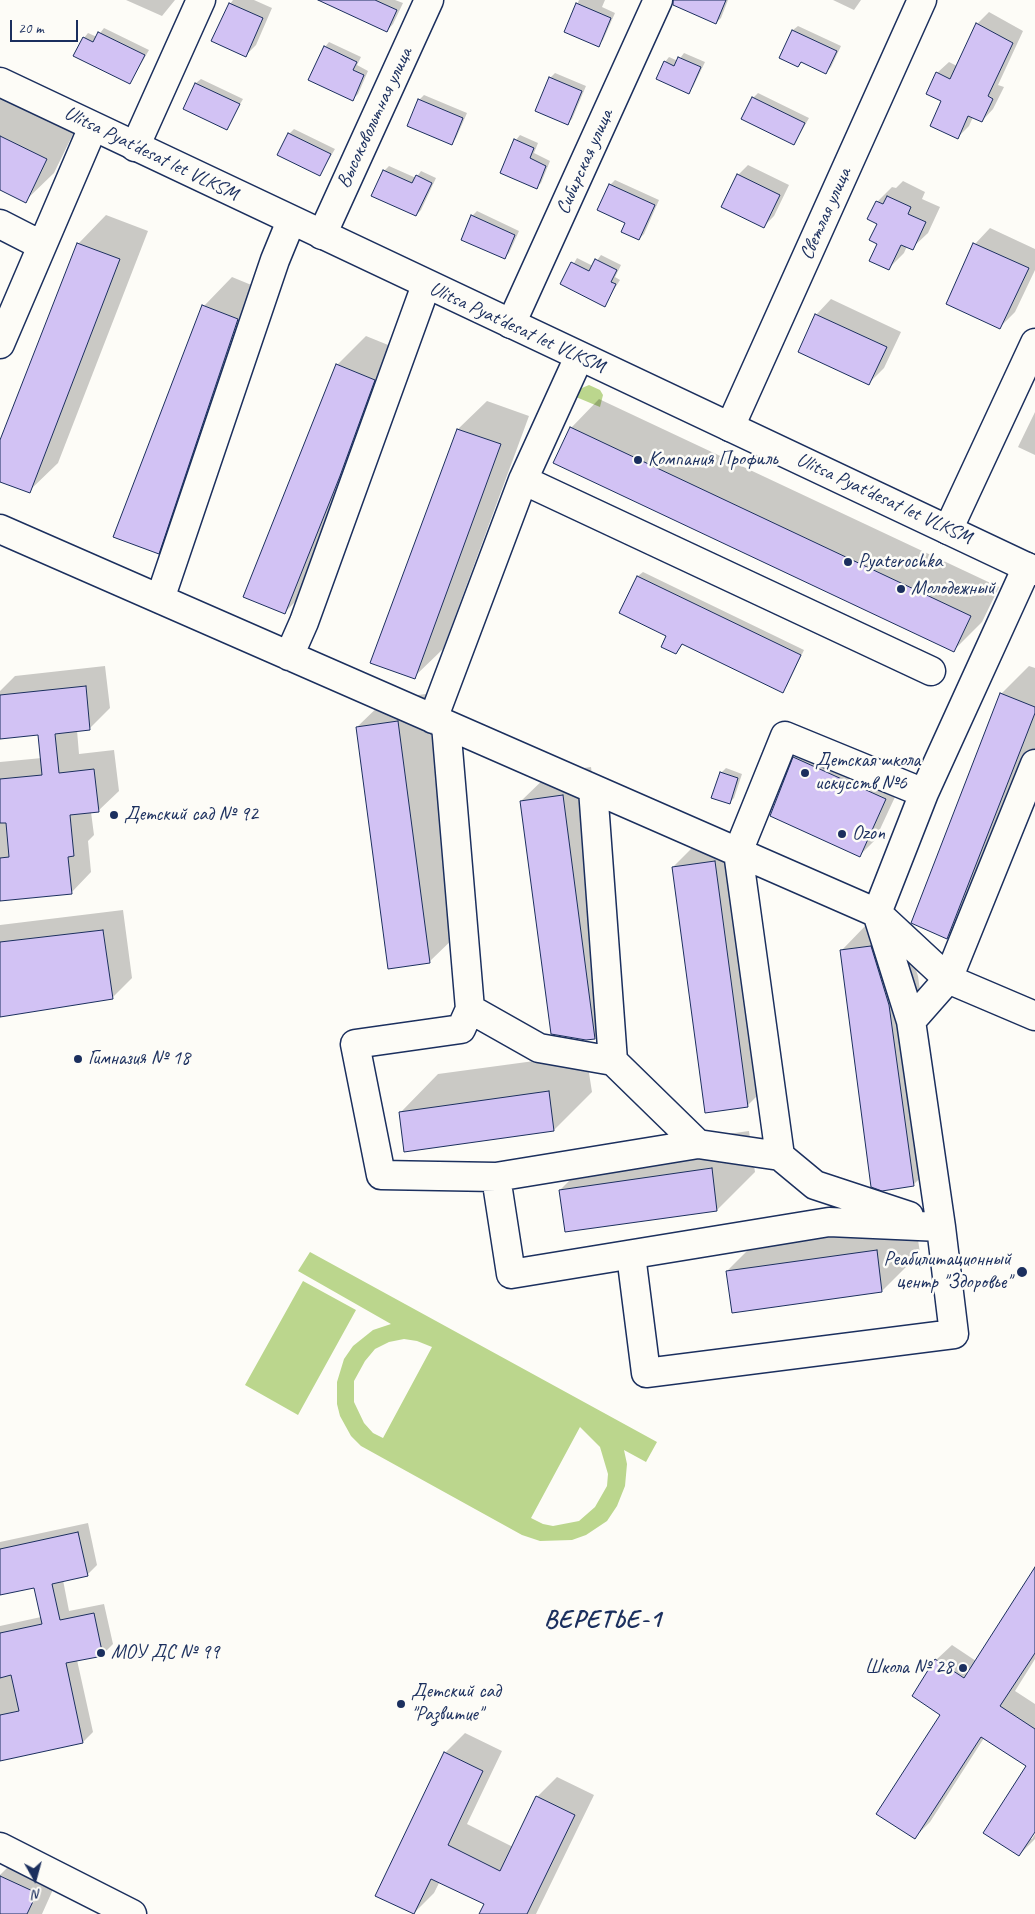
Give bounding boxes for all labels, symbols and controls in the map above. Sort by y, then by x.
scale bar [12,10,80,42]
text: 20 m [18,19,44,38]
street label: Высоковольтная улица [332,44,418,192]
street label: Ulitsa Pyat'desat let VLKSM [60,101,242,207]
street label: Сибирская улица [551,106,619,218]
street label: Светлая улица [795,164,857,264]
street label: Ulitsa Pyat'desat let VLKSM [425,277,609,379]
place label: Компания Профиль [648,448,778,472]
street label: Ulitsa Pyat'desat let VLKSM [792,448,976,550]
marker: Компания Профиль [632,454,644,466]
place label: Pyaterochka [858,550,942,574]
marker: Pyaterochka [842,556,854,568]
place label: Молодежный [911,577,995,601]
marker: Молодежный [895,583,907,595]
place label: Детская школа искусств №6 [815,749,920,796]
marker: Детская школа искусств №6 [799,767,811,779]
place label: Детский сад № 92 [124,803,258,827]
marker: Детский сад № 92 [108,809,120,821]
place label: Ozon [852,822,885,846]
marker: Ozon [836,828,848,840]
place label: Гимназия № 18 [88,1047,190,1071]
marker: Гимназия № 18 [72,1053,84,1065]
place label: Реабилитационный центр "Здоровье" [884,1248,1011,1295]
marker: Реабилитационный центр "Здоровье" [1015,1265,1029,1279]
district label: ВЕРЕТЬЕ-1 [540,1605,666,1635]
place label: МОУ ДС № 99 [111,1641,219,1665]
marker: МОУ ДС № 99 [95,1647,107,1659]
place label: Школа № 28 [865,1656,953,1680]
marker: Школа № 28 [957,1662,969,1674]
place label: Детский сад "Развитие" [411,1680,501,1727]
marker: Детский сад "Развитие" [395,1698,407,1710]
north arrow [10,1854,60,1904]
text: N [32,1885,42,1903]

